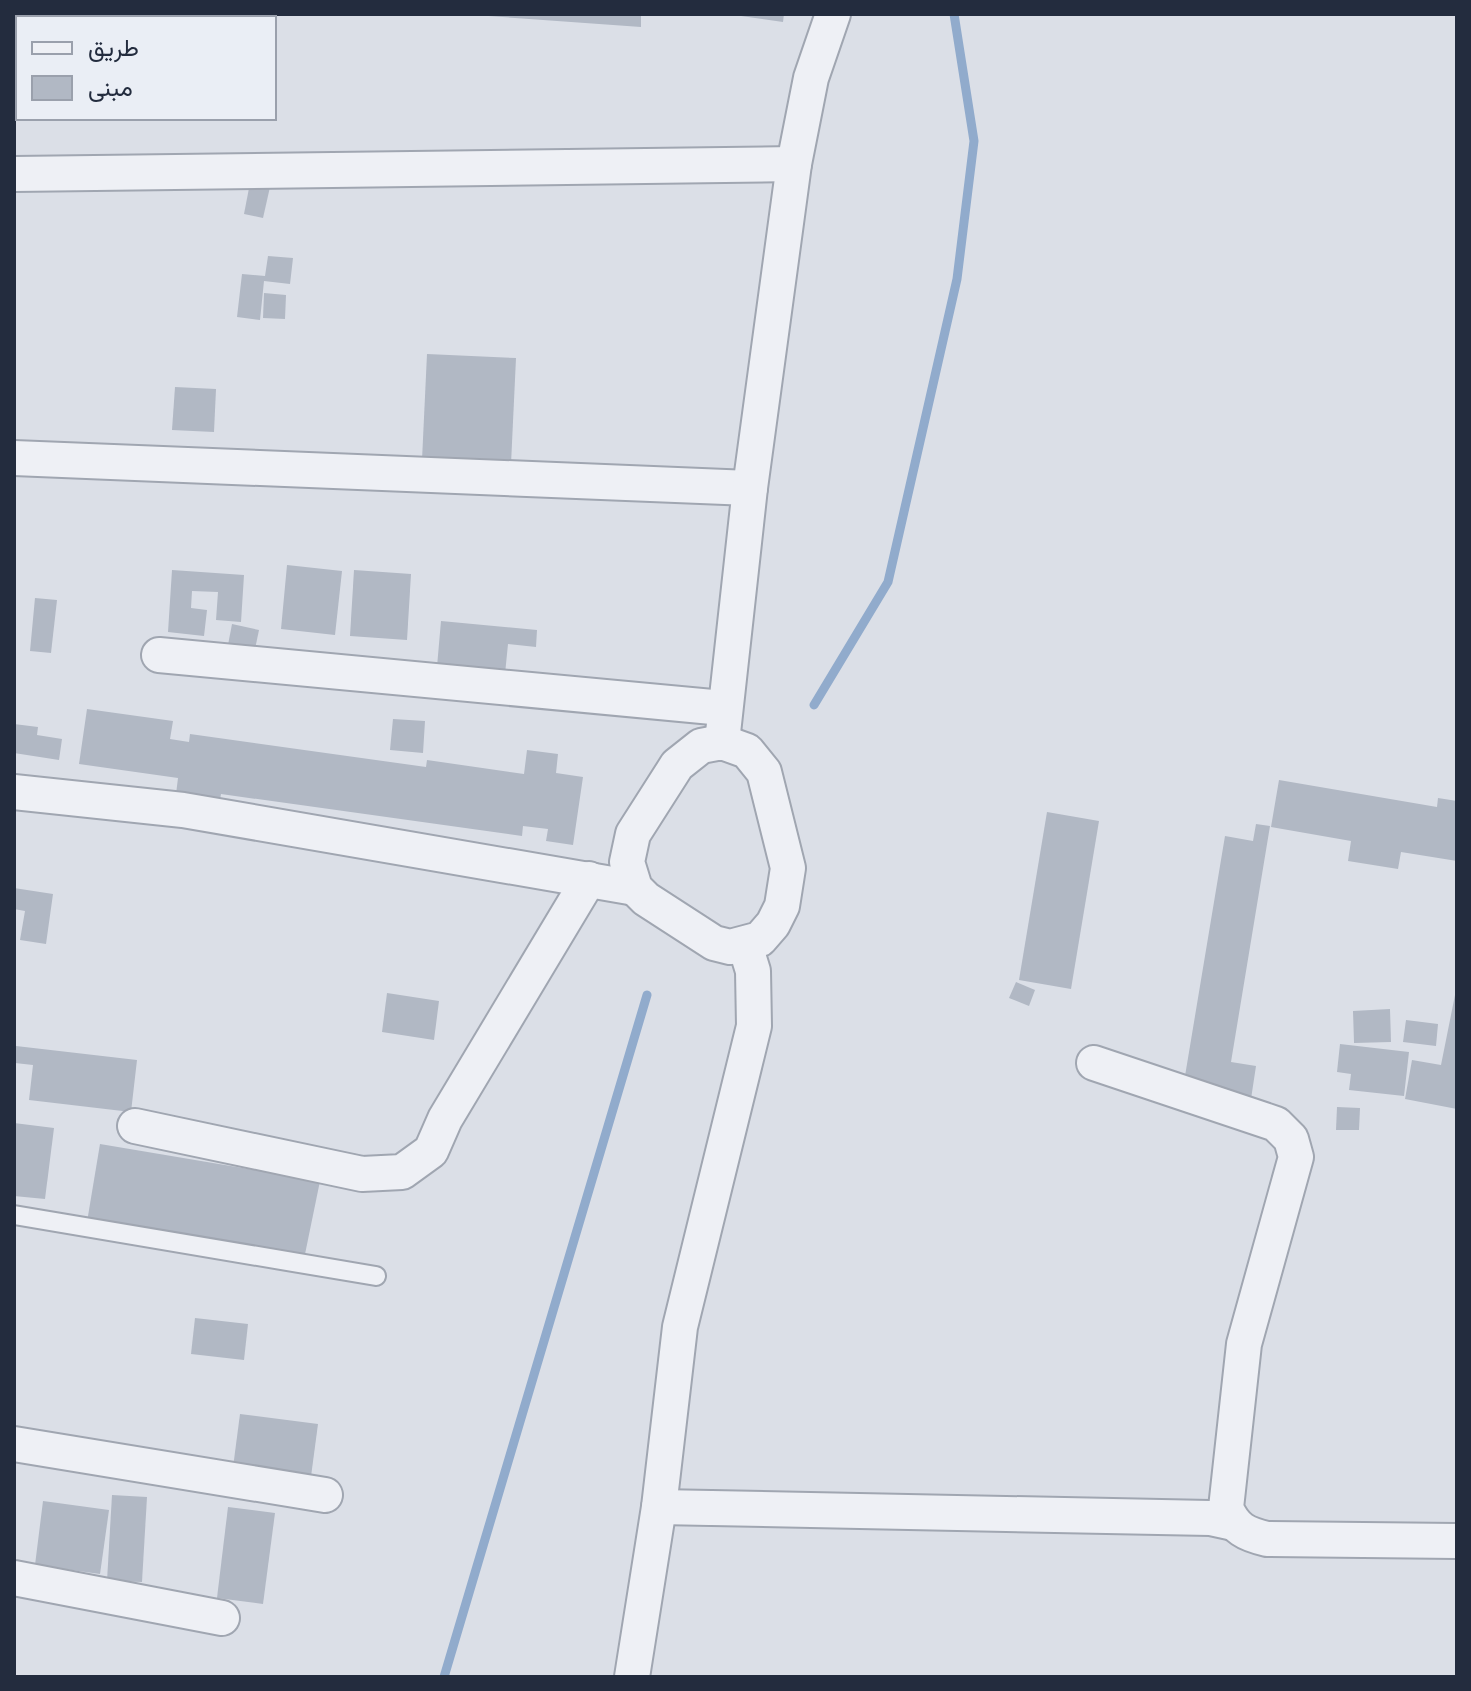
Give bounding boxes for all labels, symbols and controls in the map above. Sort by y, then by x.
legend [16,16,276,120]
text: طريق [88,34,139,63]
text: مبنى [88,74,133,103]

